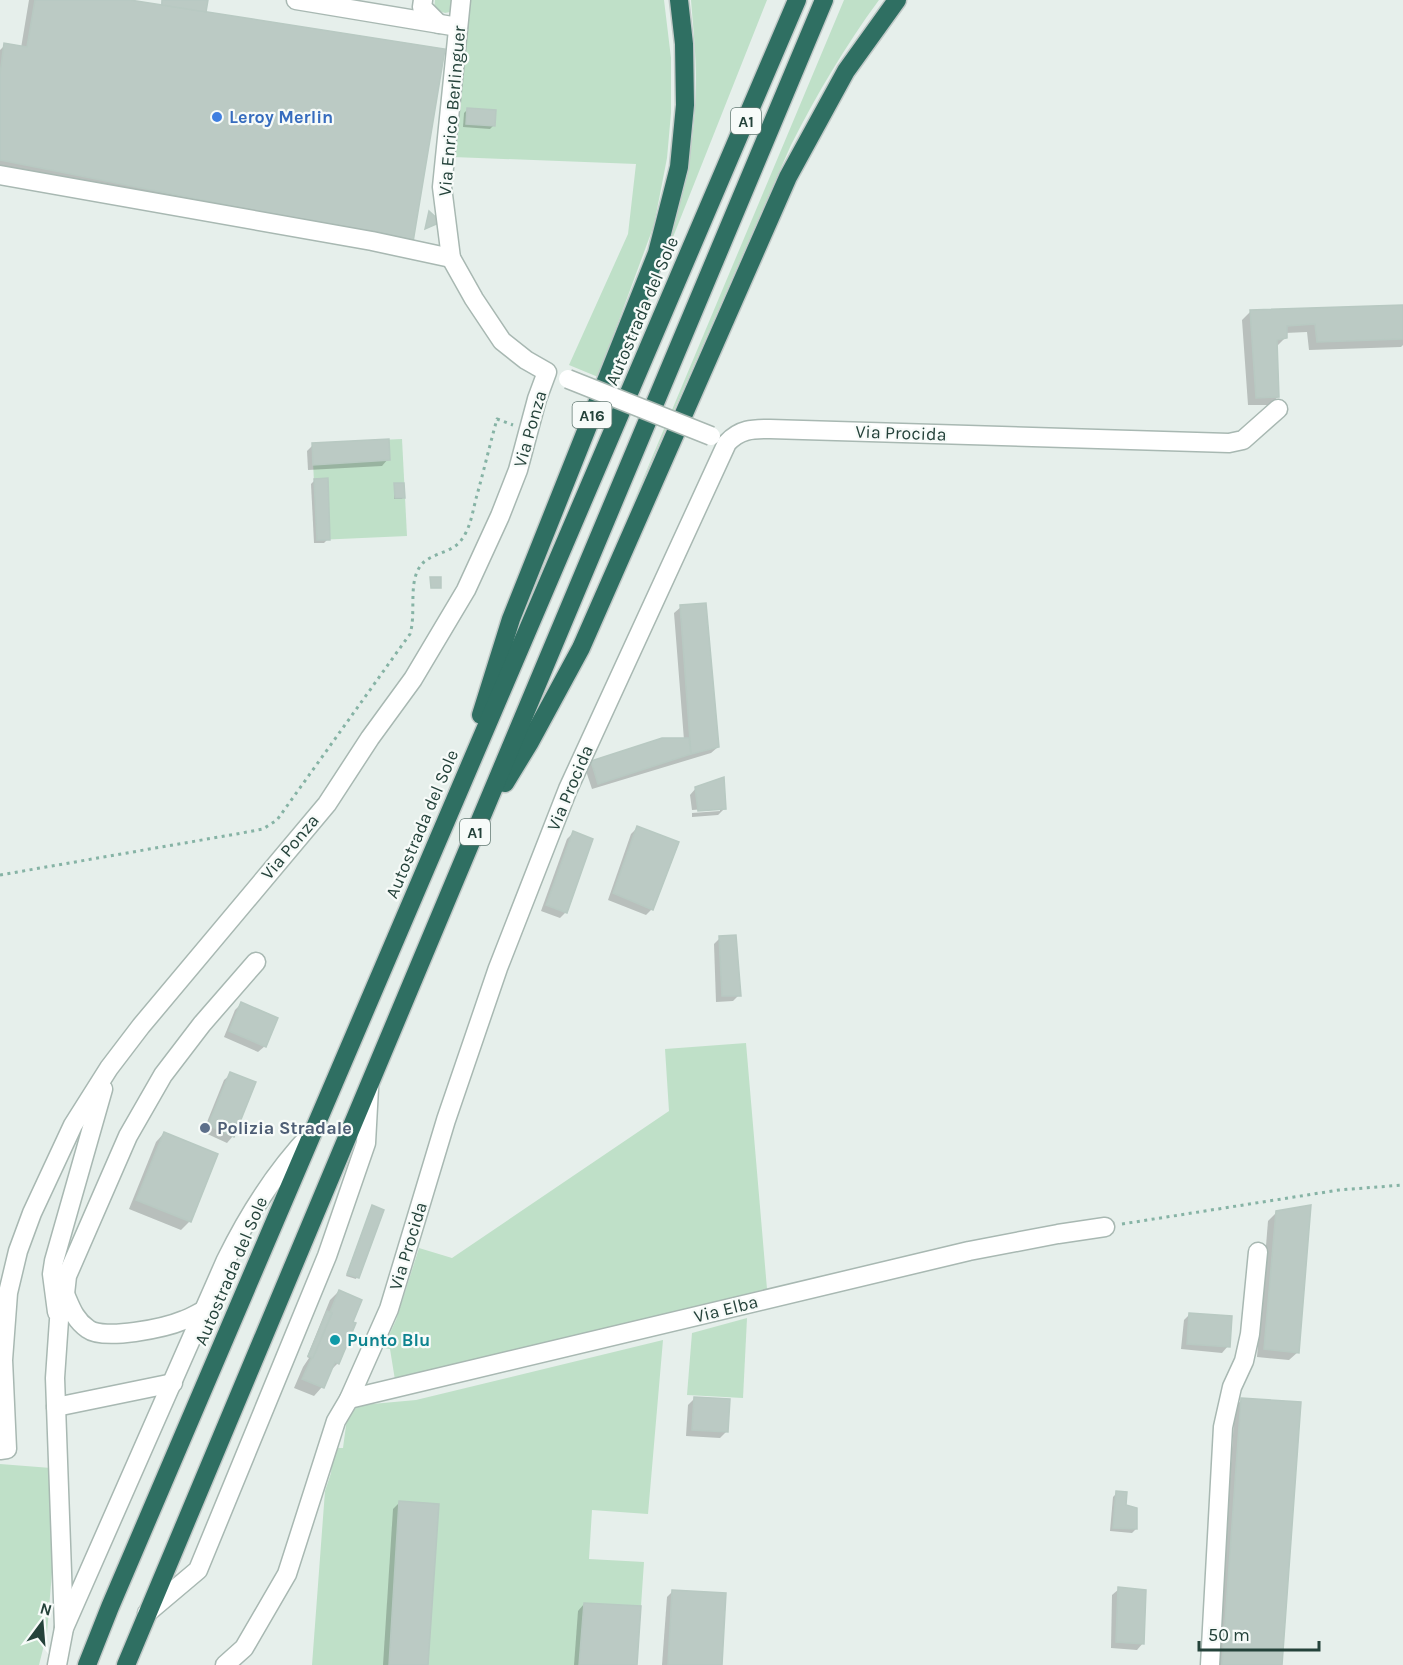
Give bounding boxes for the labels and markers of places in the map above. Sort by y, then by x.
place label: Leroy Merlin [229,106,333,128]
marker: Leroy Merlin [210,110,224,124]
place label: Polizia Stradale [217,1117,352,1139]
marker: Polizia Stradale [198,1121,212,1135]
place label: Punto Blu [347,1329,430,1351]
marker: Punto Blu [328,1333,342,1347]

